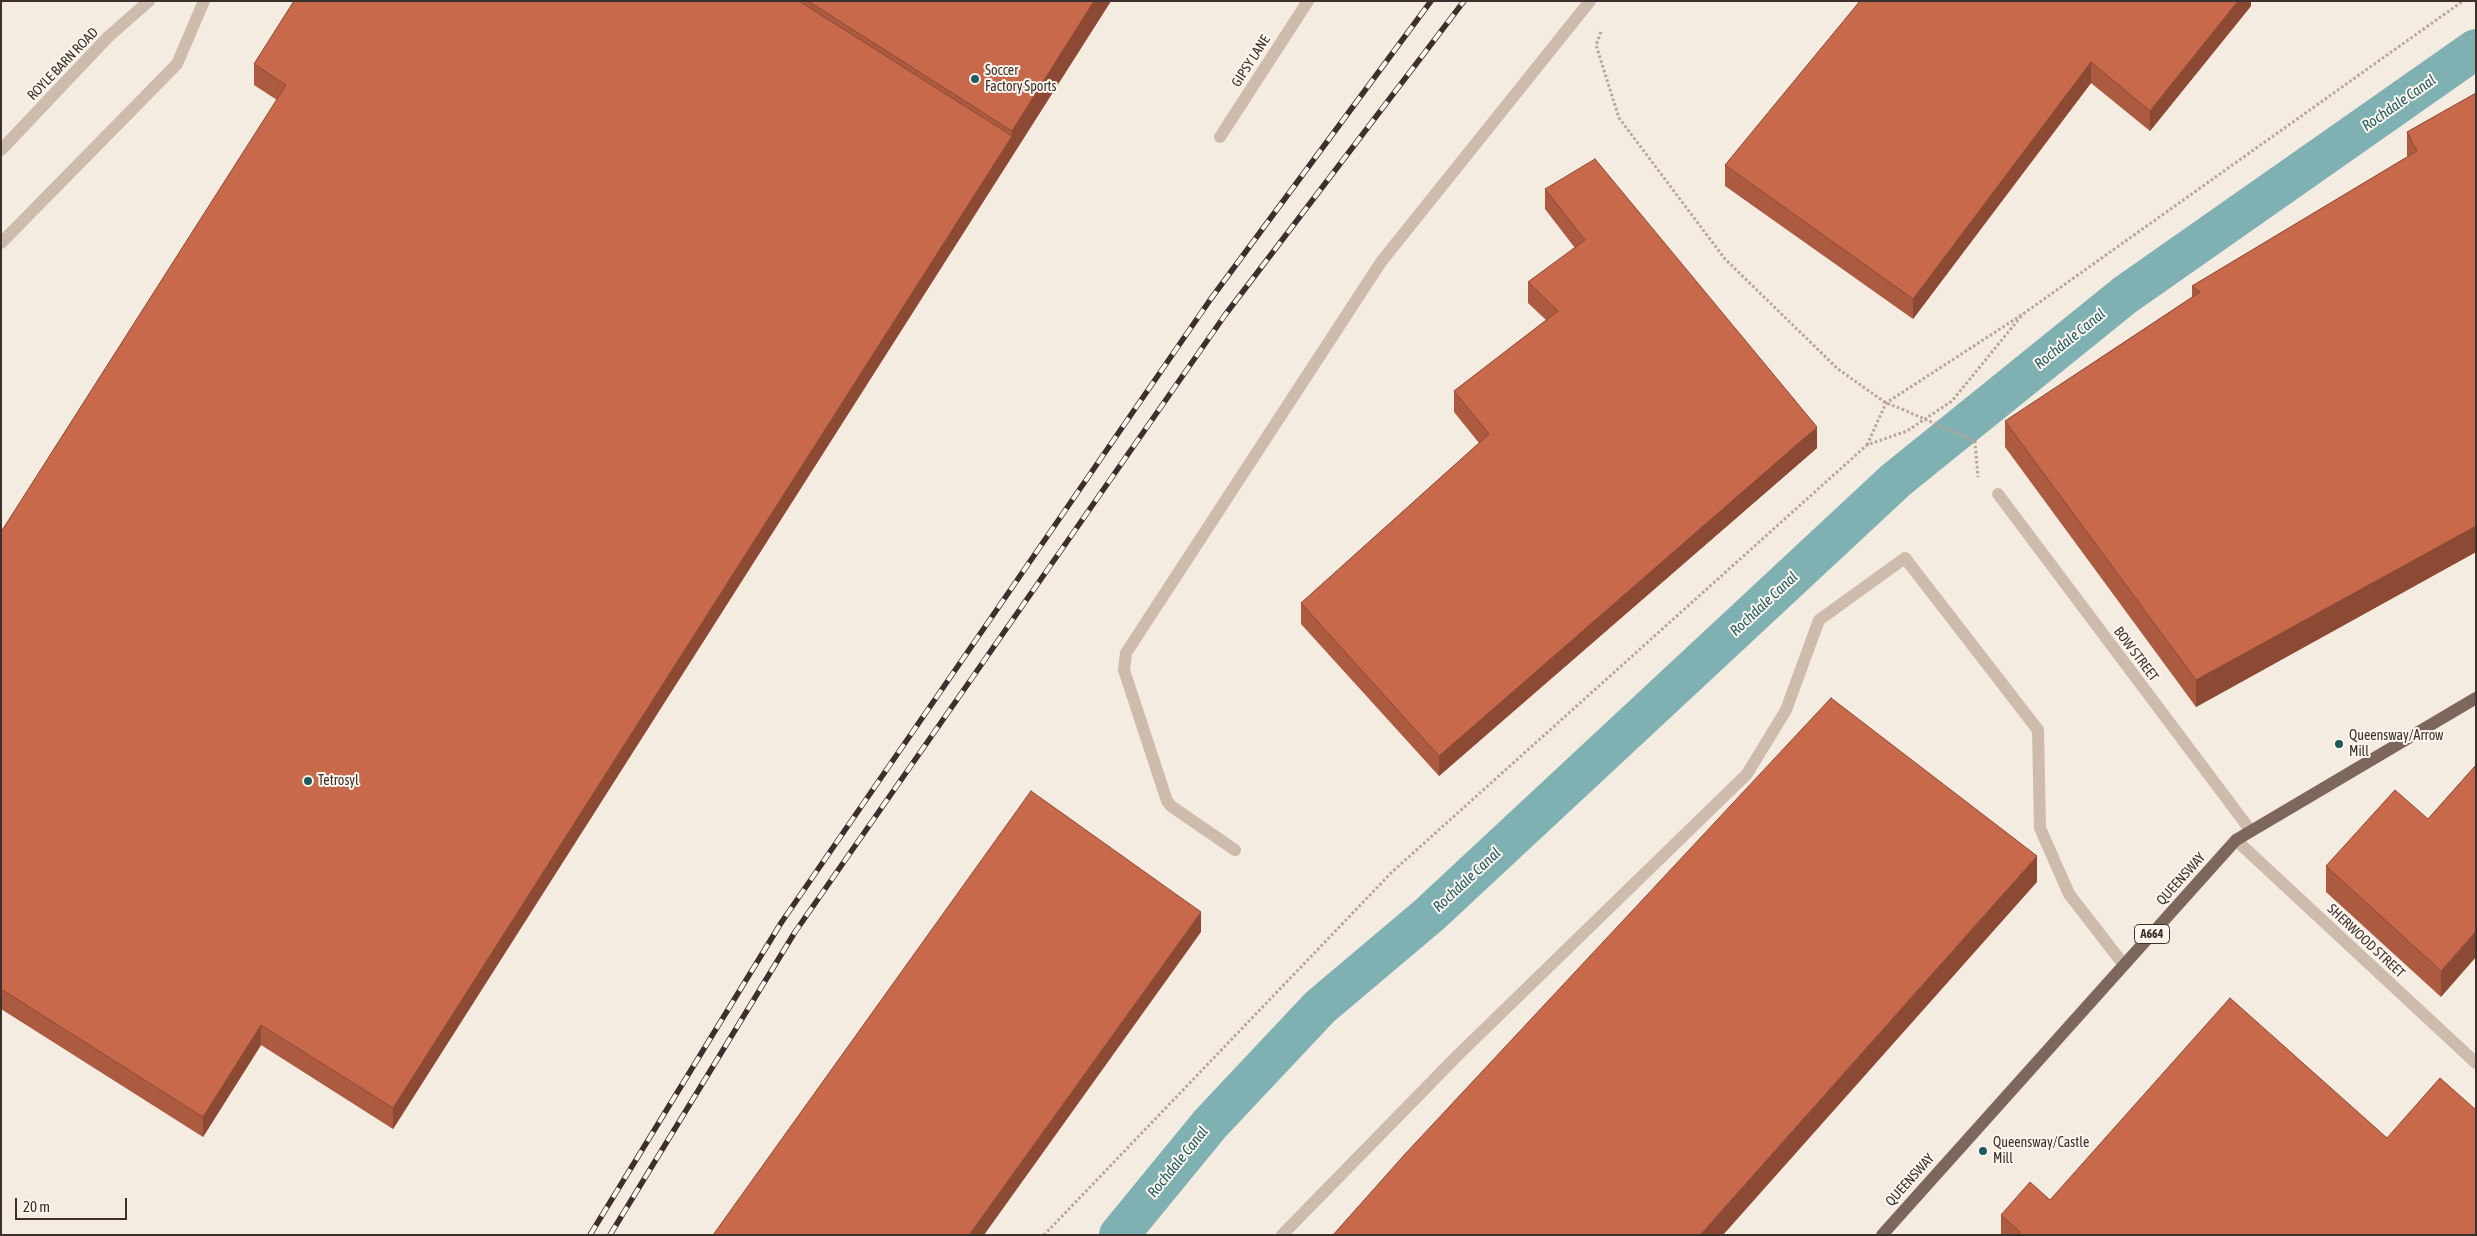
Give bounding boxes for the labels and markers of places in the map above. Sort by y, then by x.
place label: Soccer Factory Sports [985,63,1056,95]
marker: Soccer Factory Sports [969,73,981,85]
place label: Queensway/Arrow Mill [2349,728,2443,760]
marker: Queensway/Arrow Mill [2333,738,2345,750]
place label: Tetrosyl [318,773,359,789]
marker: Tetrosyl [302,775,314,787]
place label: Queensway/Castle Mill [1993,1135,2089,1168]
marker: Queensway/Castle Mill [1977,1145,1989,1157]

